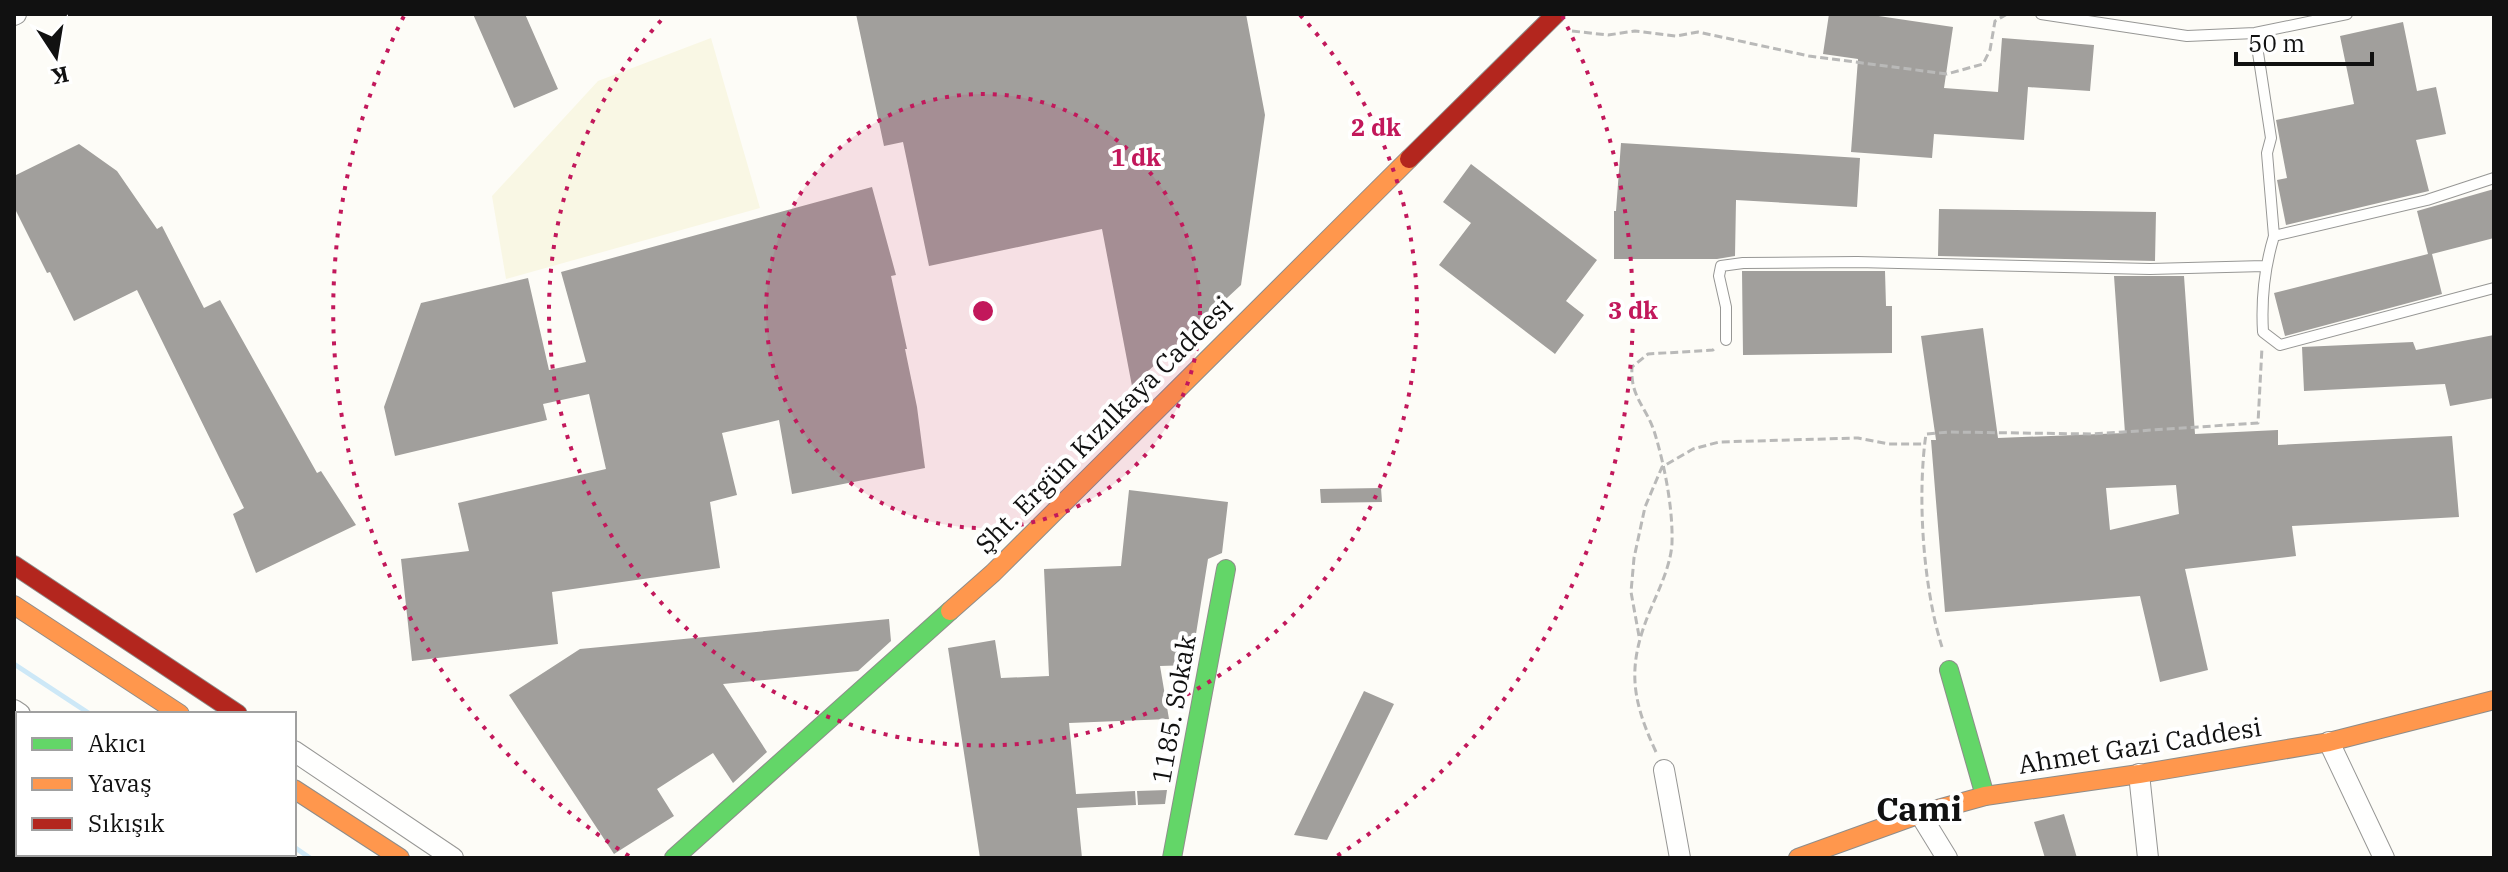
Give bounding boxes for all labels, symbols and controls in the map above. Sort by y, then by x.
north arrow [16,16,96,96]
scale bar [2236,16,2372,66]
text: 50 m [2248,27,2305,59]
text: K [49,60,72,92]
text: 2 dk [1351,111,1401,143]
text: 1 dk [1111,141,1161,173]
street label: Şht. Ergün Kızılkaya Caddesi [967,288,1239,560]
text: 3 dk [1608,294,1658,326]
centre of rings [969,297,997,325]
street label: 1185. Sokak [1143,632,1203,786]
street label: Ahmet Gazi Caddesi [2016,709,2264,781]
legend [16,712,296,856]
text: Akıcı [88,727,146,759]
text: Yavaş [88,767,152,799]
district label: Cami [1876,786,1962,830]
text: Sıkışık [88,807,165,839]

